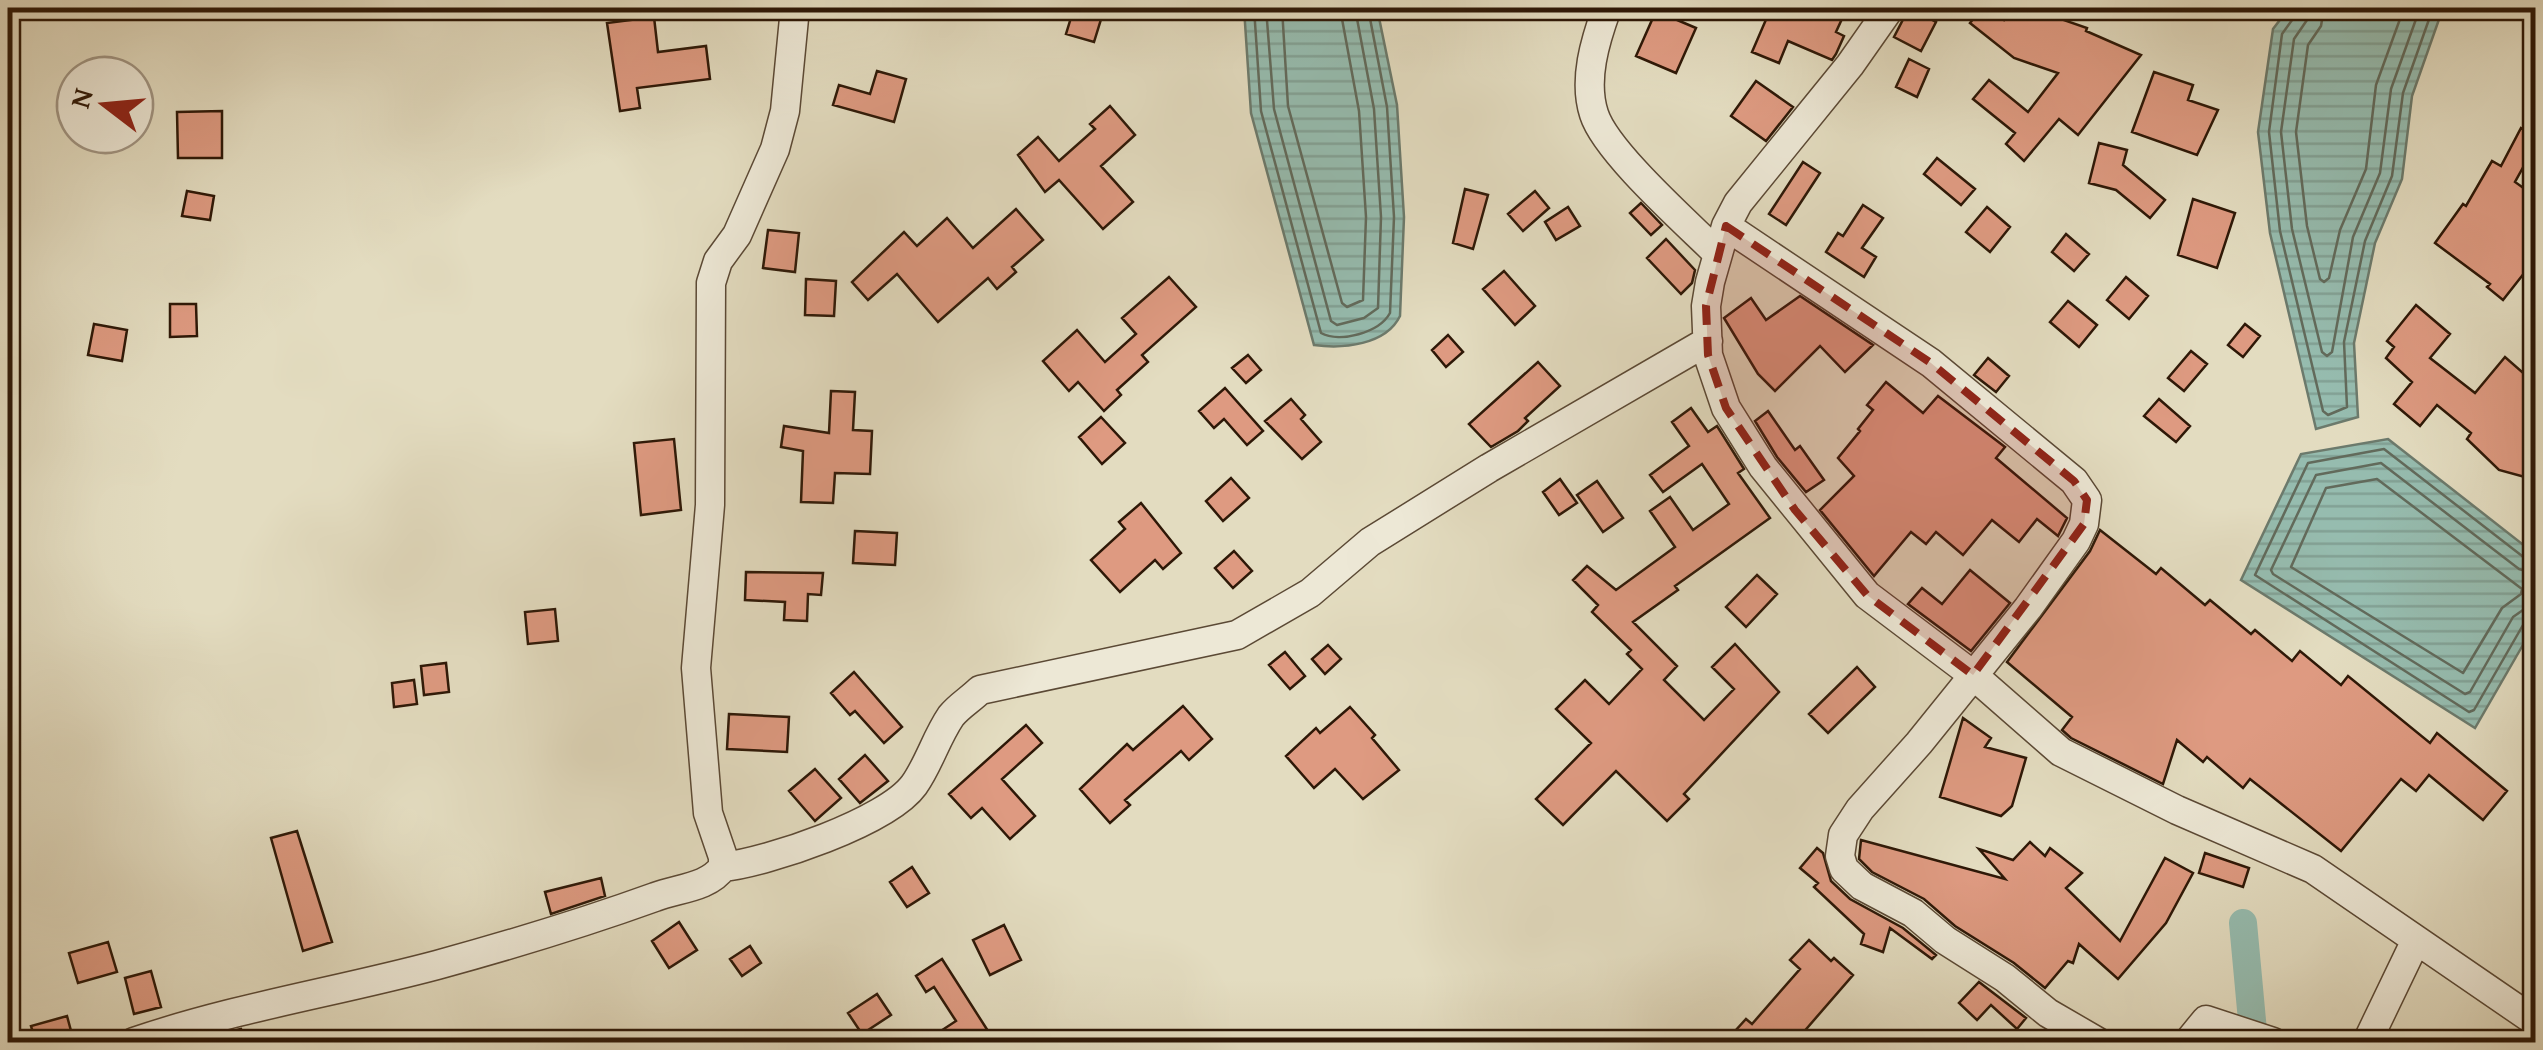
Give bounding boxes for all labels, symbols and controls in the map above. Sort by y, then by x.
north arrow [55,55,155,155]
text: N [58,83,103,113]

